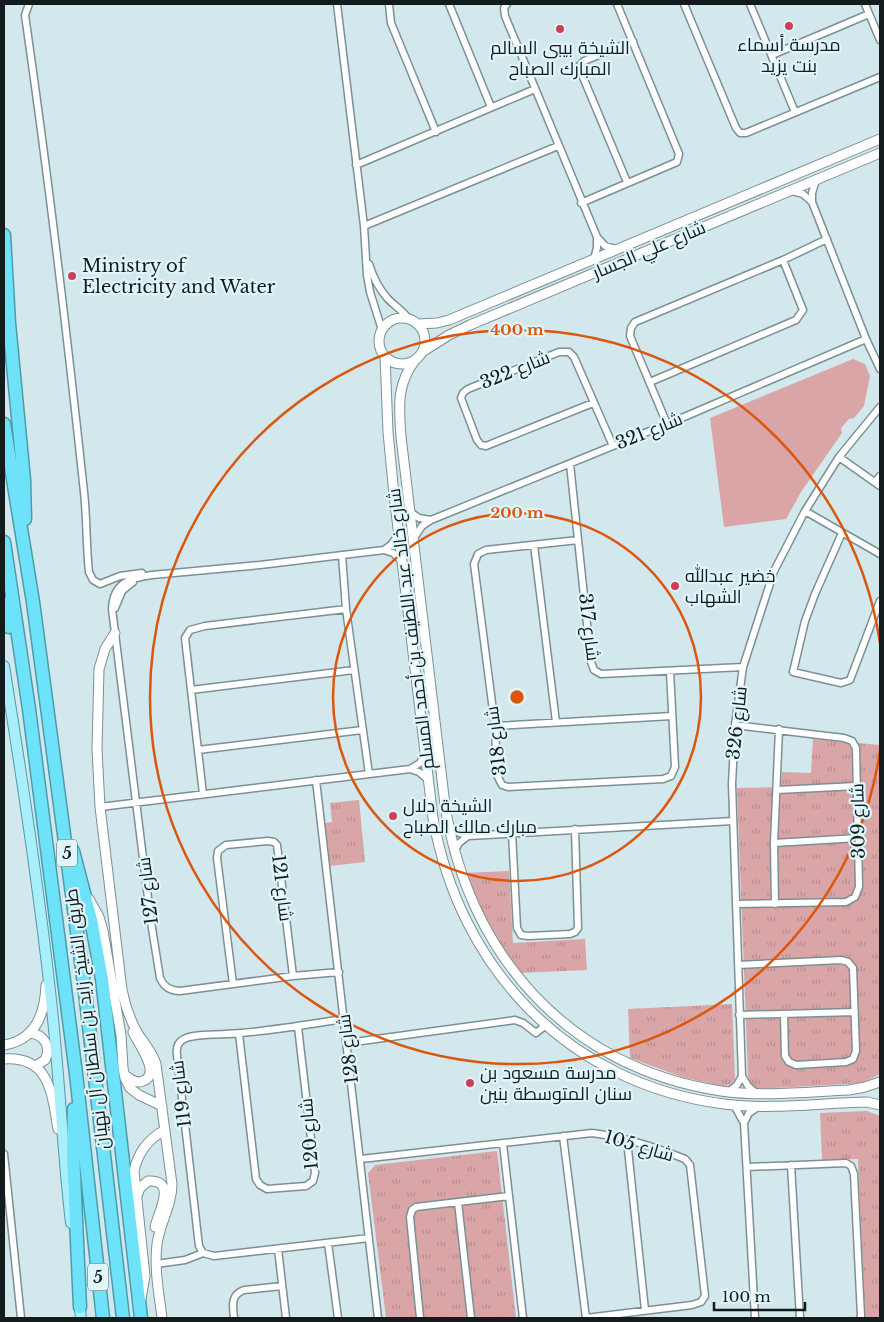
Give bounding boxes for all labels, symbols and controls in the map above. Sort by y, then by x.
marker: مدرسة أسماء بنت يزيد [783,20,795,32]
marker: الشيخة بيبي السالم المبارك الصباح [554,23,566,35]
place label: مدرسة أسماء بنت يزيد [737,34,841,77]
place label: الشيخة بيبي السالم المبارك الصباح [490,37,630,81]
street label: شارع علي الجسار [588,216,710,287]
place label: Ministry of Electricity and Water [82,255,276,298]
marker: Ministry of Electricity and Water [66,270,78,282]
text: 400 m [490,320,544,339]
street label: شارع 322 [477,346,553,395]
street label: شارع 321 [612,408,686,455]
street label: شارع خالد عبد اللطيف بن أحمد المسلم [383,487,440,771]
text: 200 m [491,503,544,522]
place label: خضير عبدالله الشهاب [685,564,776,608]
marker: خضير عبدالله الشهاب [669,580,681,592]
street label: شارع 317 [573,592,604,662]
street label: شارع 326 [722,685,753,761]
centre of rings [508,688,526,706]
street label: شارع 318 [481,705,512,777]
street label: شارع 309 [846,783,871,859]
place label: الشيخة دلال مبارك مالك الصباح [403,795,537,839]
marker: الشيخة دلال مبارك مالك الصباح [387,810,399,822]
road number: 5 [57,840,77,866]
street label: شارع 121 [266,853,297,923]
street label: شارع 127 [133,856,164,926]
street label: طريق الشيخ زايد بن سلطان آل نهيان [60,887,115,1151]
street label: شارع 128 [333,1013,364,1085]
street label: شارع 119 [166,1059,197,1129]
place label: مدرسة مسعود بن سنان المتوسطة بنين [480,1062,632,1105]
marker: مدرسة مسعود بن سنان المتوسطة بنين [464,1077,476,1089]
street label: شارع 120 [295,1097,324,1171]
street label: شارع 105 [601,1126,676,1167]
road number: 5 [88,1264,108,1290]
scale bar [714,1280,805,1312]
text: 100 m [722,1287,771,1306]

